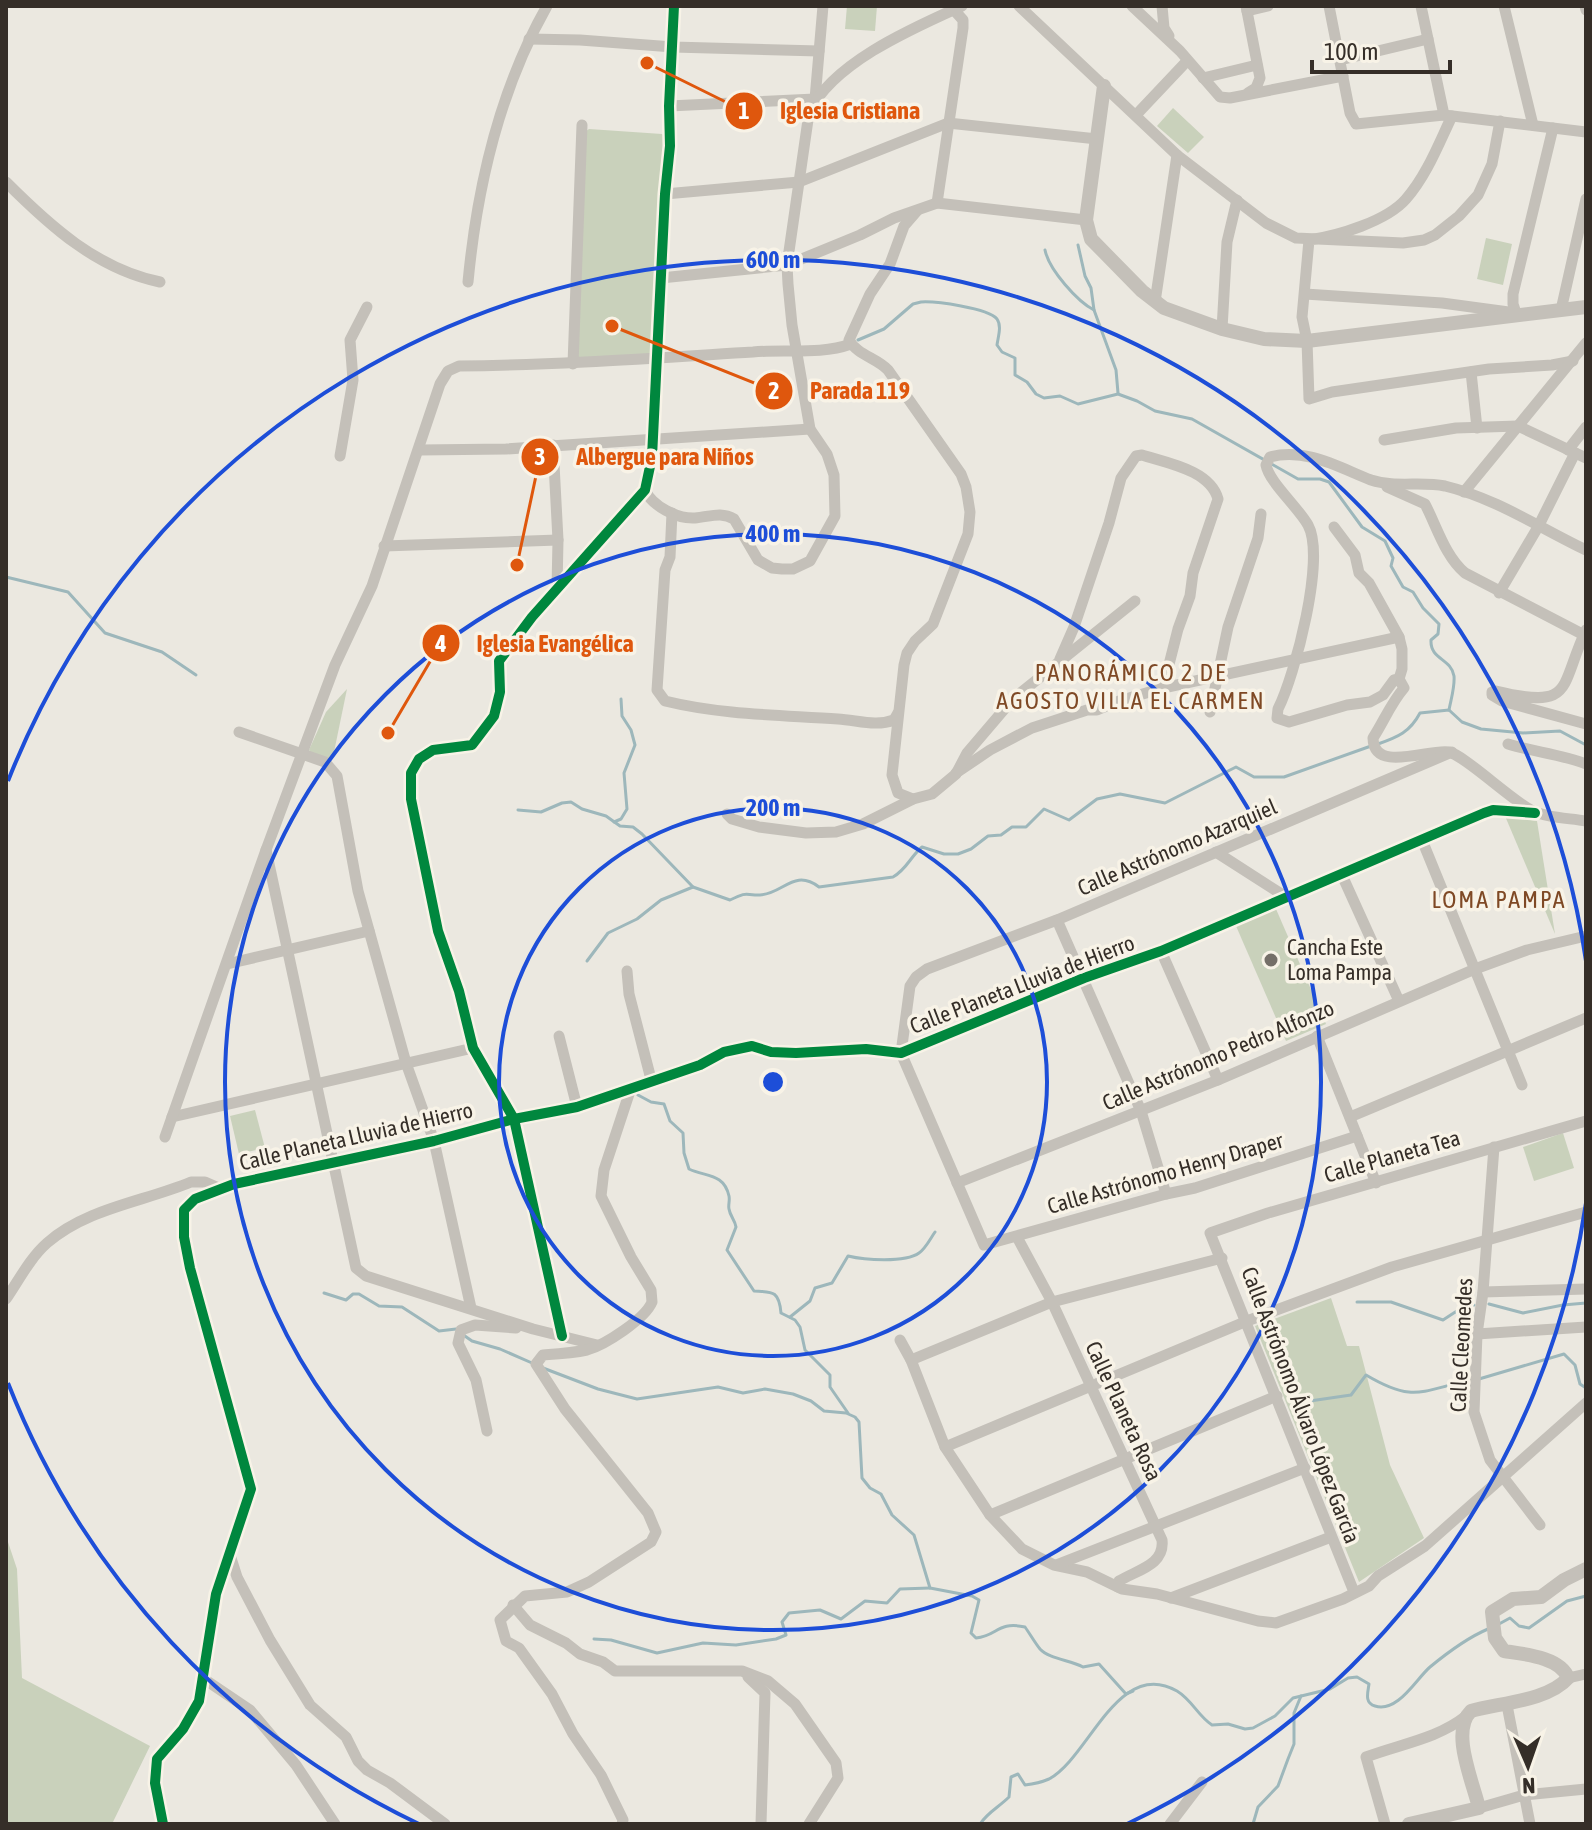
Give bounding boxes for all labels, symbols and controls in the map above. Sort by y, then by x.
scale bar [1312,24,1450,74]
text: 100 m [1324,38,1378,65]
callout: Iglesia Cristiana [724,87,936,135]
text: 1 [738,97,750,124]
text: Iglesia Cristiana [780,97,920,124]
text: 600 m [746,246,800,273]
callout: Parada 119 [754,367,926,415]
text: 2 [768,377,780,404]
text: Parada 119 [810,377,910,404]
callout: Albergue para Niños [520,433,769,481]
text: 3 [534,443,546,470]
text: Albergue para Niños [575,443,754,470]
text: 400 m [745,520,800,547]
callout: Iglesia Evangélica [421,619,650,667]
text: 4 [434,630,447,657]
text: Iglesia Evangélica [476,630,634,657]
district label: PANORÁMICO 2 DE AGOSTO VILLA EL CARMEN [996,659,1266,714]
street label: Calle Astrónomo Azarquiel [1073,793,1281,901]
text: 200 m [746,794,800,821]
district label: LOMA PAMPA [1431,886,1567,913]
street label: Calle Planeta Lluvia de Hierro [906,929,1138,1039]
place label: Cancha Este Loma Pampa [1287,934,1392,985]
marker: Cancha Este Loma Pampa [1262,951,1280,969]
street label: Calle Astrónomo Pedro Alfonzo [1098,994,1338,1116]
centre of rings [759,1068,787,1096]
street label: Calle Planeta Lluvia de Hierro [237,1096,475,1176]
street label: Calle Planeta Tea [1321,1124,1463,1188]
street label: Calle Astrónomo Henry Draper [1044,1127,1286,1219]
street label: Calle Astrónomo Álvaro López García [1236,1263,1366,1547]
street label: Calle Cleomedes [1445,1277,1478,1413]
street label: Calle Planeta Rosa [1080,1337,1168,1485]
north arrow [1488,1726,1568,1806]
text: N [1522,1773,1536,1799]

